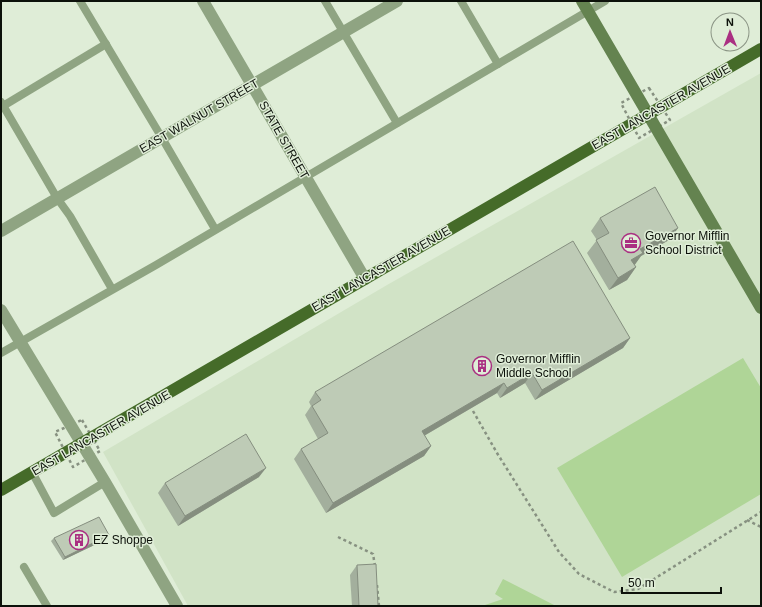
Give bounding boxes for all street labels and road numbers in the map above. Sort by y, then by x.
street label: EAST LANCASTER AVENUE [589,62,733,152]
street label: EAST WALNUT STREET [137,76,262,156]
street label: STATE STREET [256,99,312,182]
street label: EAST LANCASTER AVENUE [309,224,453,314]
street label: EAST LANCASTER AVENUE [29,388,173,478]

